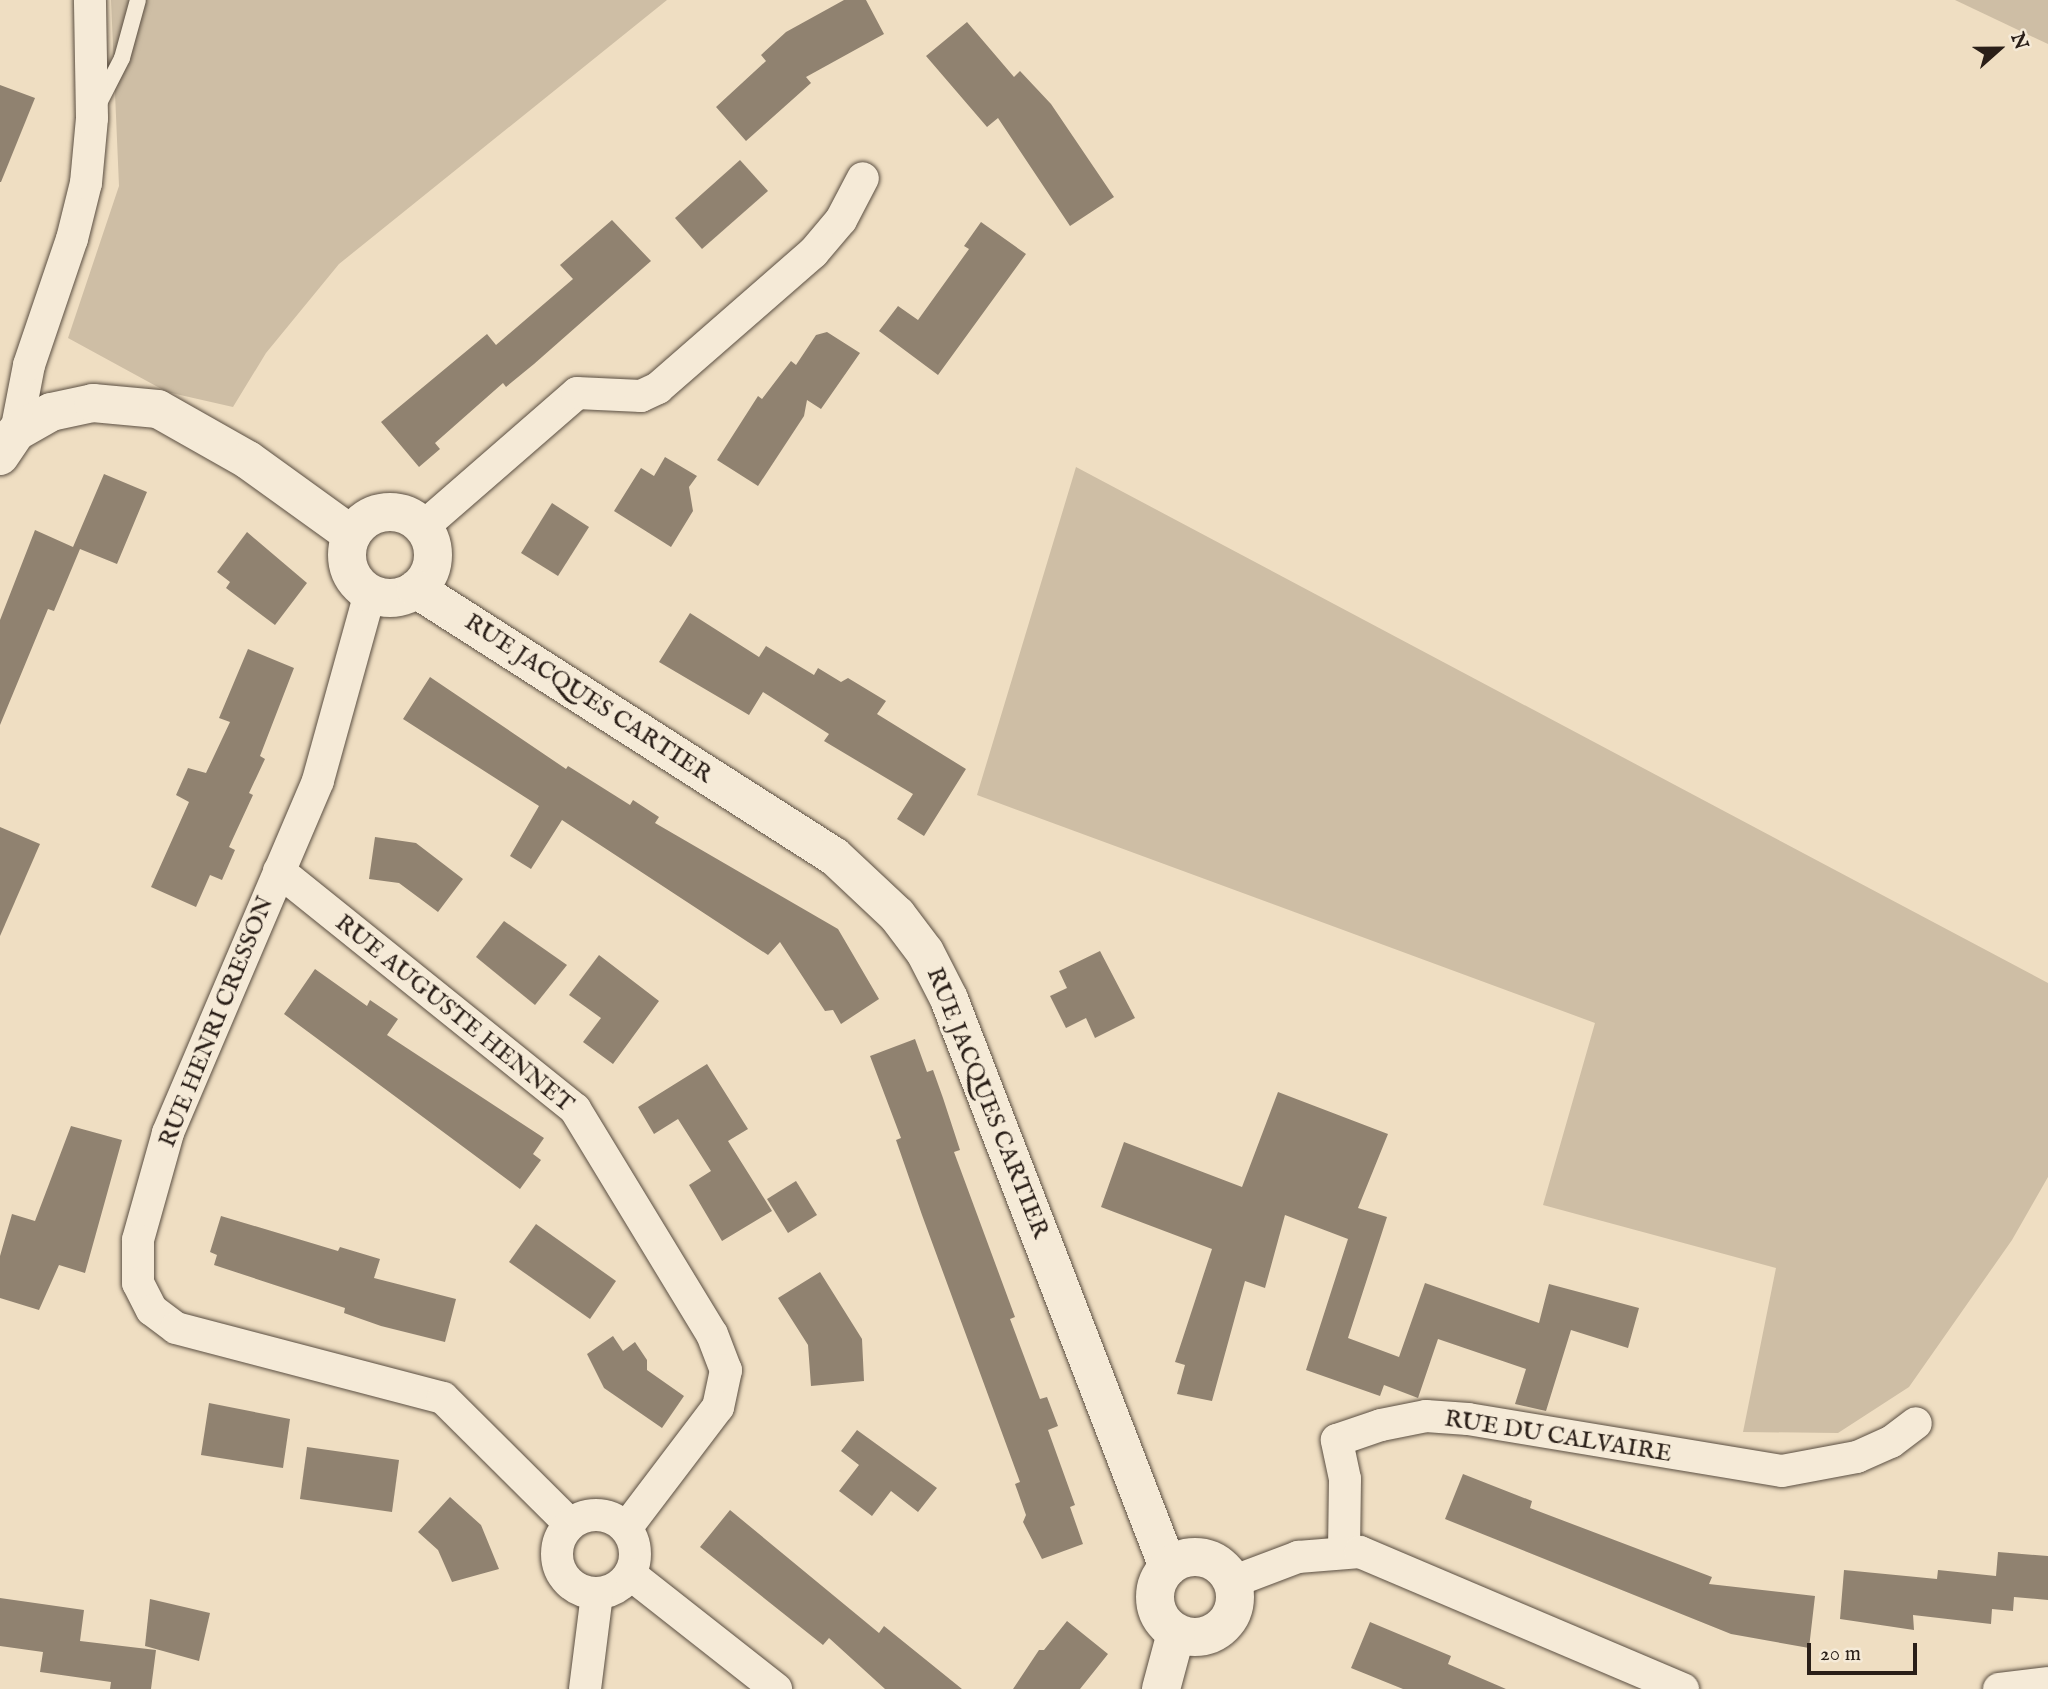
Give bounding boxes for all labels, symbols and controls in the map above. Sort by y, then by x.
north arrow [1964,14,2034,84]
text: N [2004,29,2033,53]
street label: RUE JACQUES CARTIER [459,608,717,790]
street label: RUE HENRI CRESSON [153,892,281,1152]
street label: RUE AUGUSTE HENNET [329,909,579,1119]
street label: RUE JACQUES CARTIER [919,963,1055,1243]
street label: RUE DU CALVAIRE [1442,1405,1674,1469]
scale bar [1810,1630,1920,1674]
text: 20 m [1820,1641,1861,1668]

